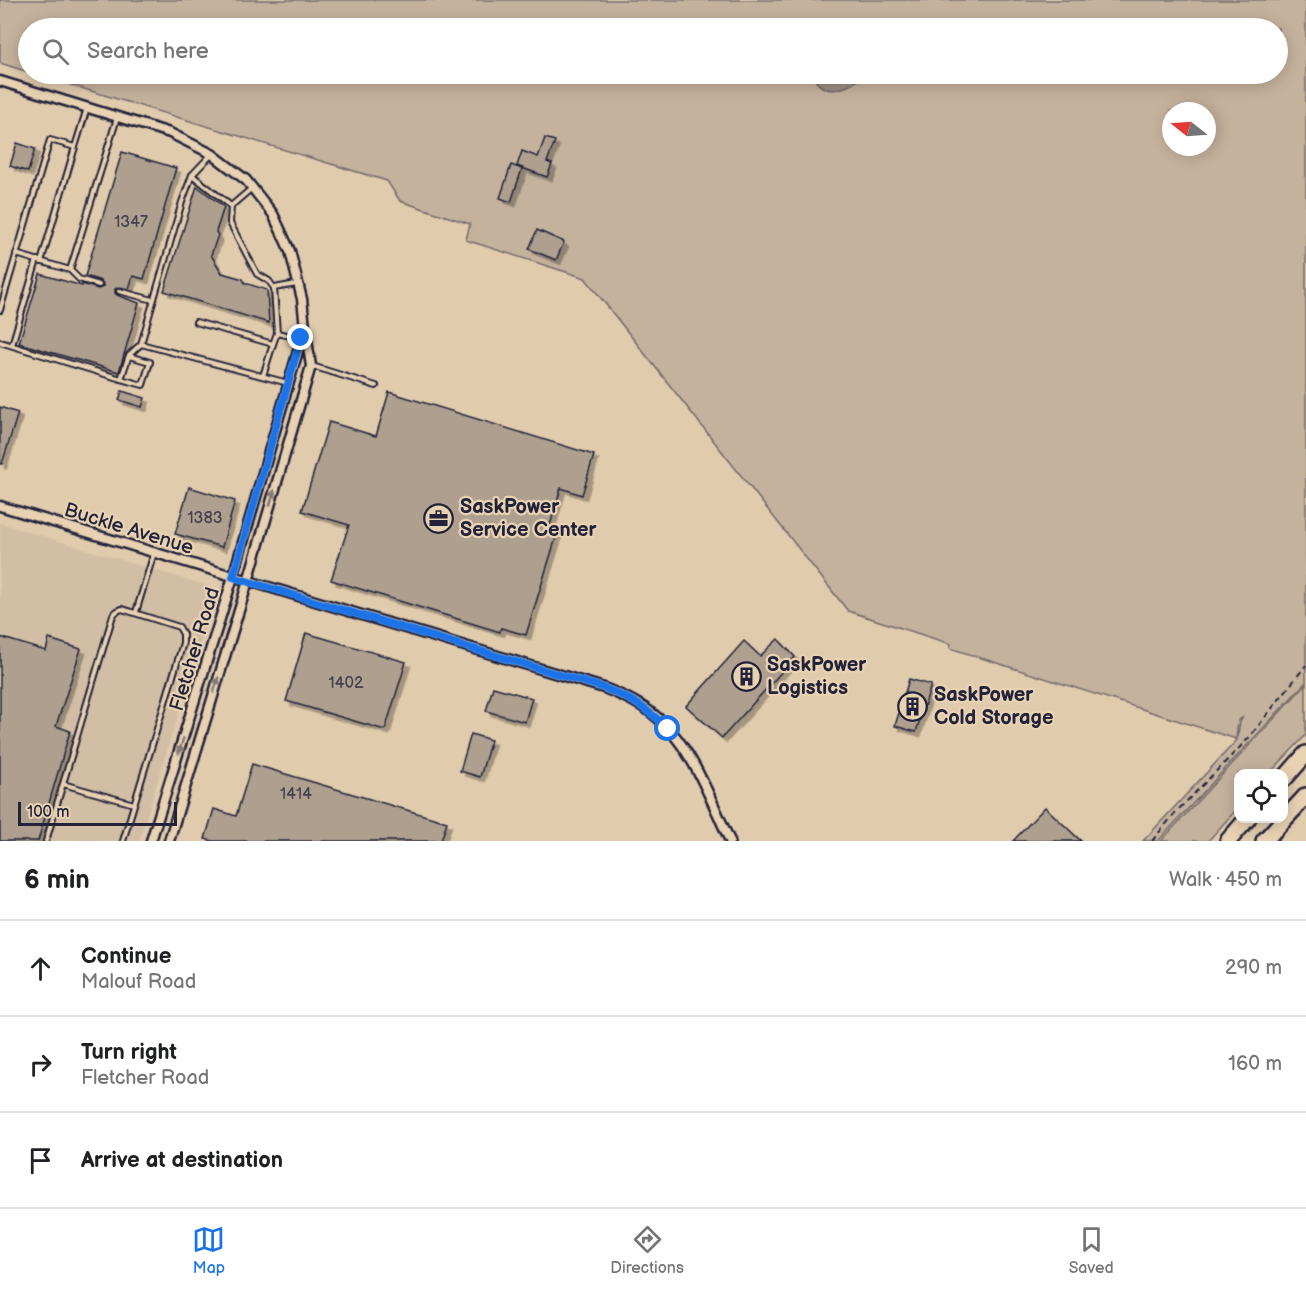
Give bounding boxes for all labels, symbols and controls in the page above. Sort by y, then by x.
search box [18,18,1288,84]
icon: search [39,35,72,68]
text: Search here [87,38,209,65]
north arrow [1162,102,1216,156]
house number: 1347 [114,213,148,232]
route end [287,324,313,350]
one-way arrow [268,489,277,507]
place label: SaskPower Service Center [460,495,598,542]
street label: Buckle Avenue [61,498,196,560]
office icon: SaskPower Service Center [423,502,455,534]
house number: 1383 [187,509,223,528]
street label: Fletcher Road [165,584,225,714]
place label: SaskPower Logistics [767,653,867,700]
building icon: SaskPower Logistics [730,660,762,692]
house number: 1402 [329,674,364,693]
one-way arrow [212,676,222,694]
place label: SaskPower Cold Storage [934,683,1053,730]
building icon: SaskPower Cold Storage [897,690,929,722]
route start [654,715,680,741]
one-way arrow [175,737,185,755]
map controls [1234,769,1288,823]
button: locate [1234,769,1288,823]
house number: 1414 [280,785,312,804]
scale bar [18,799,177,826]
text: 100 m [27,803,70,822]
text: 6 min [24,865,90,896]
text: Walk · 450 m [1169,868,1282,892]
text: Continue [81,943,171,970]
icon: ahead [24,952,57,985]
text: 290 m [1225,956,1282,980]
text: Malouf Road [81,970,196,994]
text: Turn right [81,1039,177,1066]
icon: right [24,1048,57,1081]
text: 160 m [1228,1052,1282,1076]
text: Fletcher Road [81,1066,209,1090]
icon: arrive [24,1144,57,1177]
text: Arrive at destination [81,1147,283,1174]
tab: Map [192,1223,225,1278]
tab: Directions [610,1223,684,1278]
tab: Saved [1069,1223,1114,1278]

